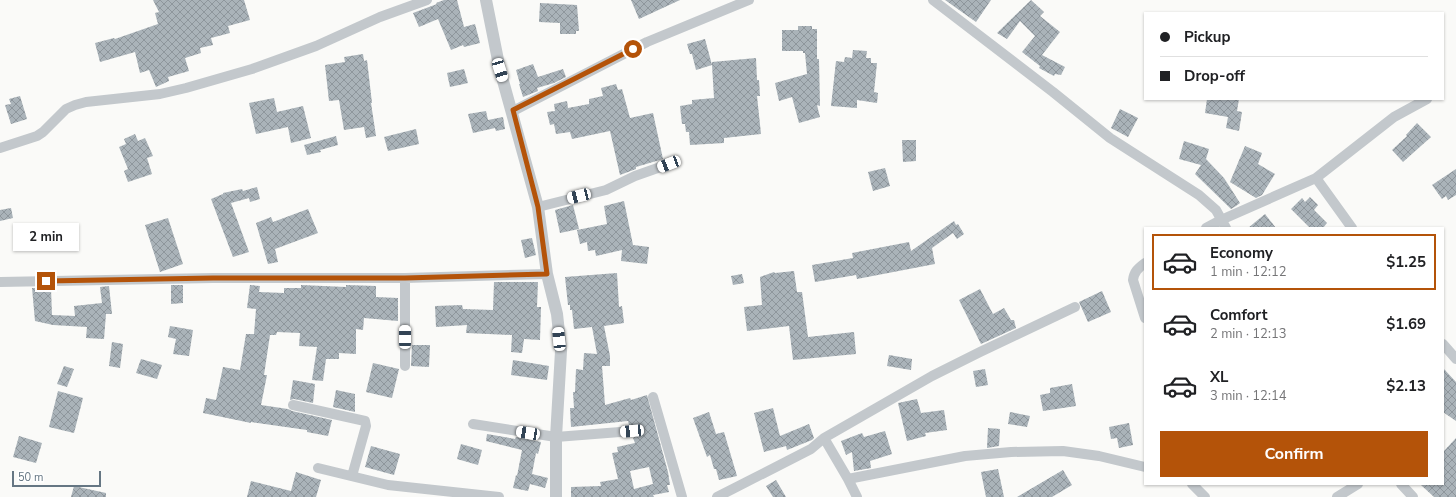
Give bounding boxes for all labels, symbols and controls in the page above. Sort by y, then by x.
text: Pickup [1184,27,1230,47]
route start [624,40,642,58]
car [491,57,509,83]
text: Drop-off [1184,66,1245,86]
car [656,154,682,174]
car [566,187,592,205]
callout: 2 min [13,223,79,251]
text: 2 min [29,228,63,246]
text: Economy [1210,243,1273,263]
icon: car [1162,244,1198,280]
text: $1.25 [1386,252,1426,272]
text: 1 min · 12:12 [1210,263,1286,281]
route end [37,272,55,290]
text: Comfort [1210,305,1267,325]
icon: car [1162,306,1198,342]
text: $1.69 [1386,314,1426,334]
car [399,325,411,349]
text: 2 min · 12:13 [1210,325,1286,343]
car [552,326,566,352]
text: XL [1210,367,1229,387]
icon: car [1162,368,1198,404]
text: $2.13 [1386,376,1426,396]
text: 3 min · 12:14 [1210,387,1286,405]
car [620,424,644,438]
car [515,425,541,441]
button: Confirm [1160,431,1428,477]
scale bar [12,469,101,488]
text: 50 m [18,470,43,485]

